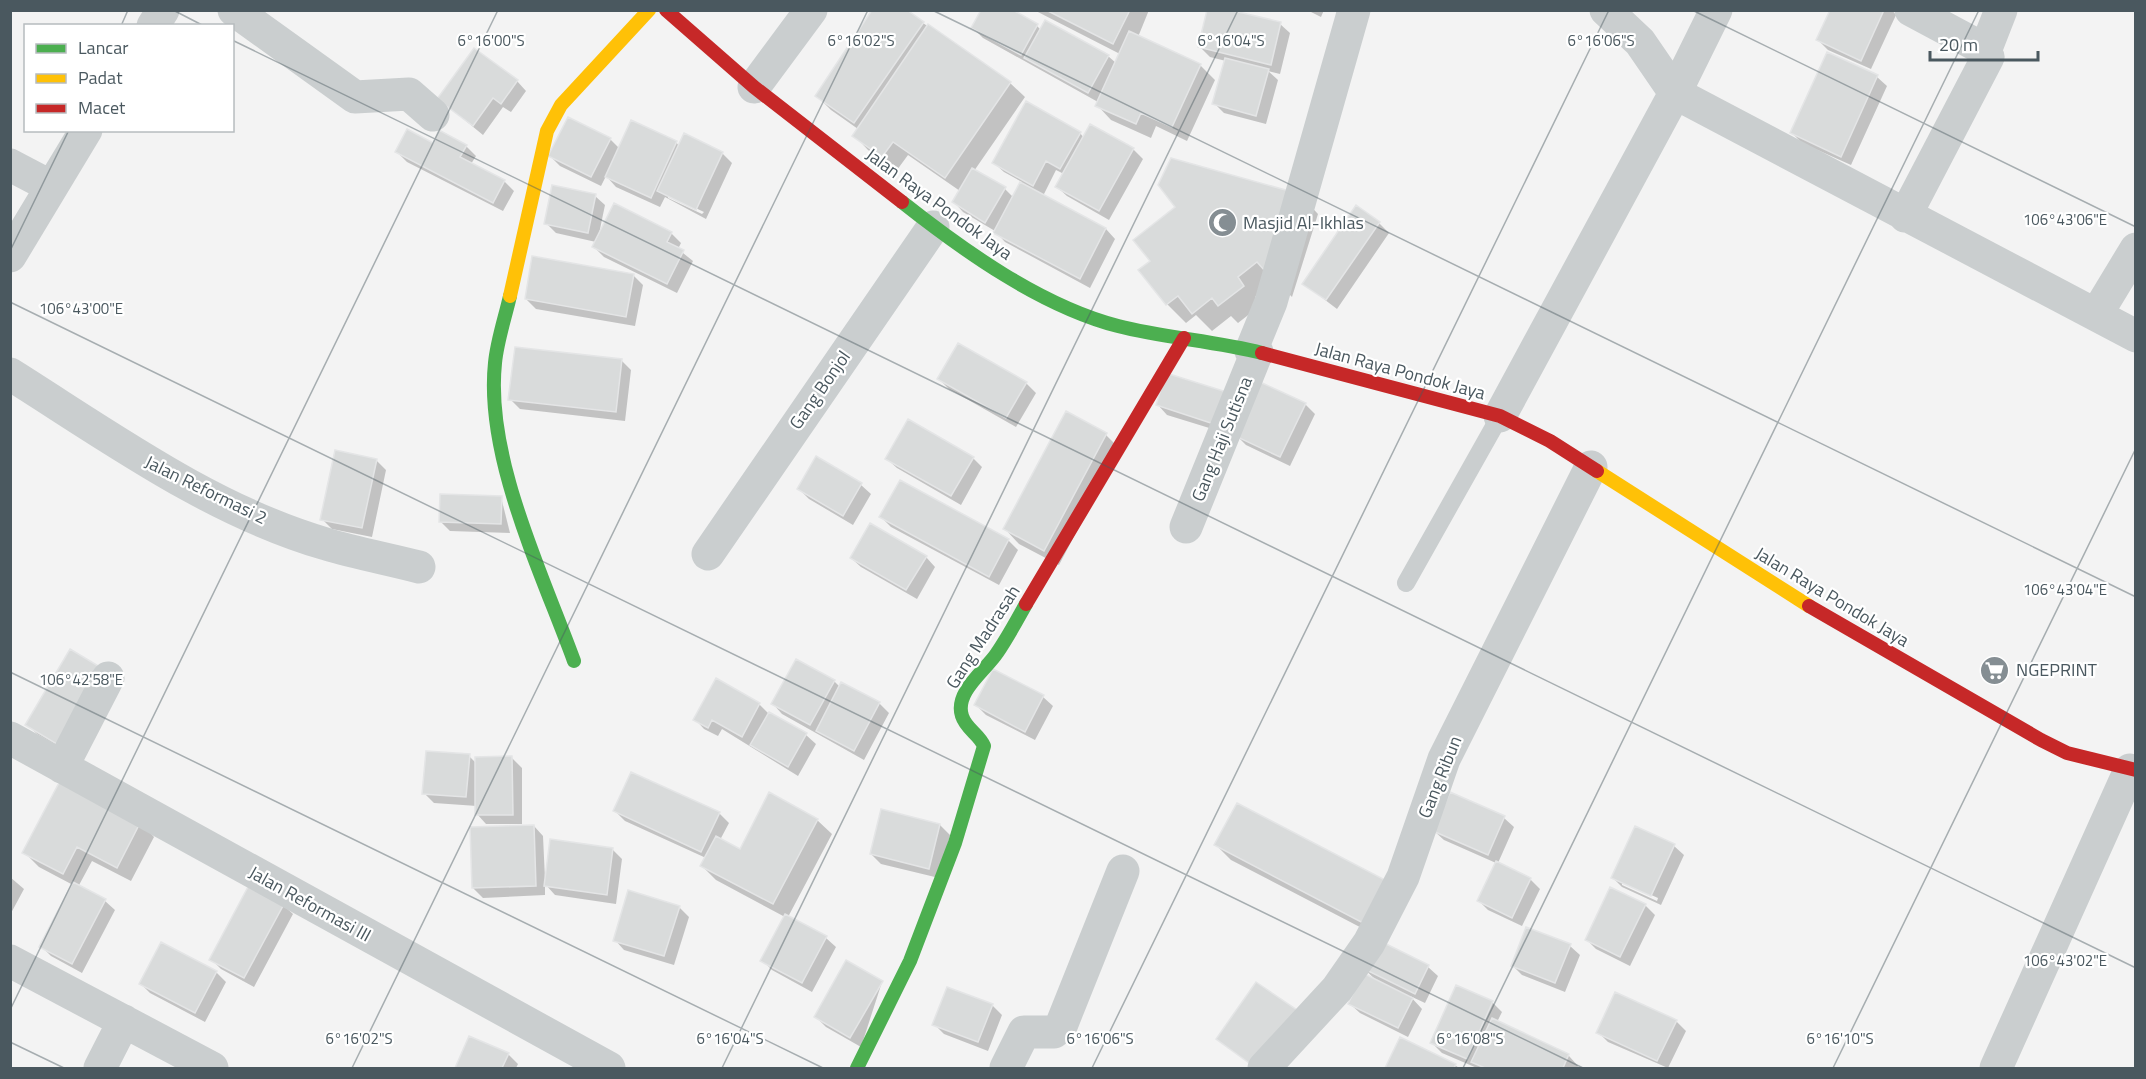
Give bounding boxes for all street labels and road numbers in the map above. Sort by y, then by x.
street label: Jalan Raya Pondok Jaya [860,141,1018,266]
street label: Jalan Raya Pondok Jaya [1312,335,1488,406]
street label: Gang Bonjol [782,345,857,435]
street label: Gang Haji Sutisna [1184,372,1259,505]
street label: Jalan Reformasi 2 [141,448,272,531]
street label: Jalan Raya Pondok Jaya [1750,540,1914,653]
street label: Gang Madrasah [939,579,1026,694]
street label: Gang Ribun [1411,732,1468,822]
street label: Jalan Reformasi III [244,859,376,948]

